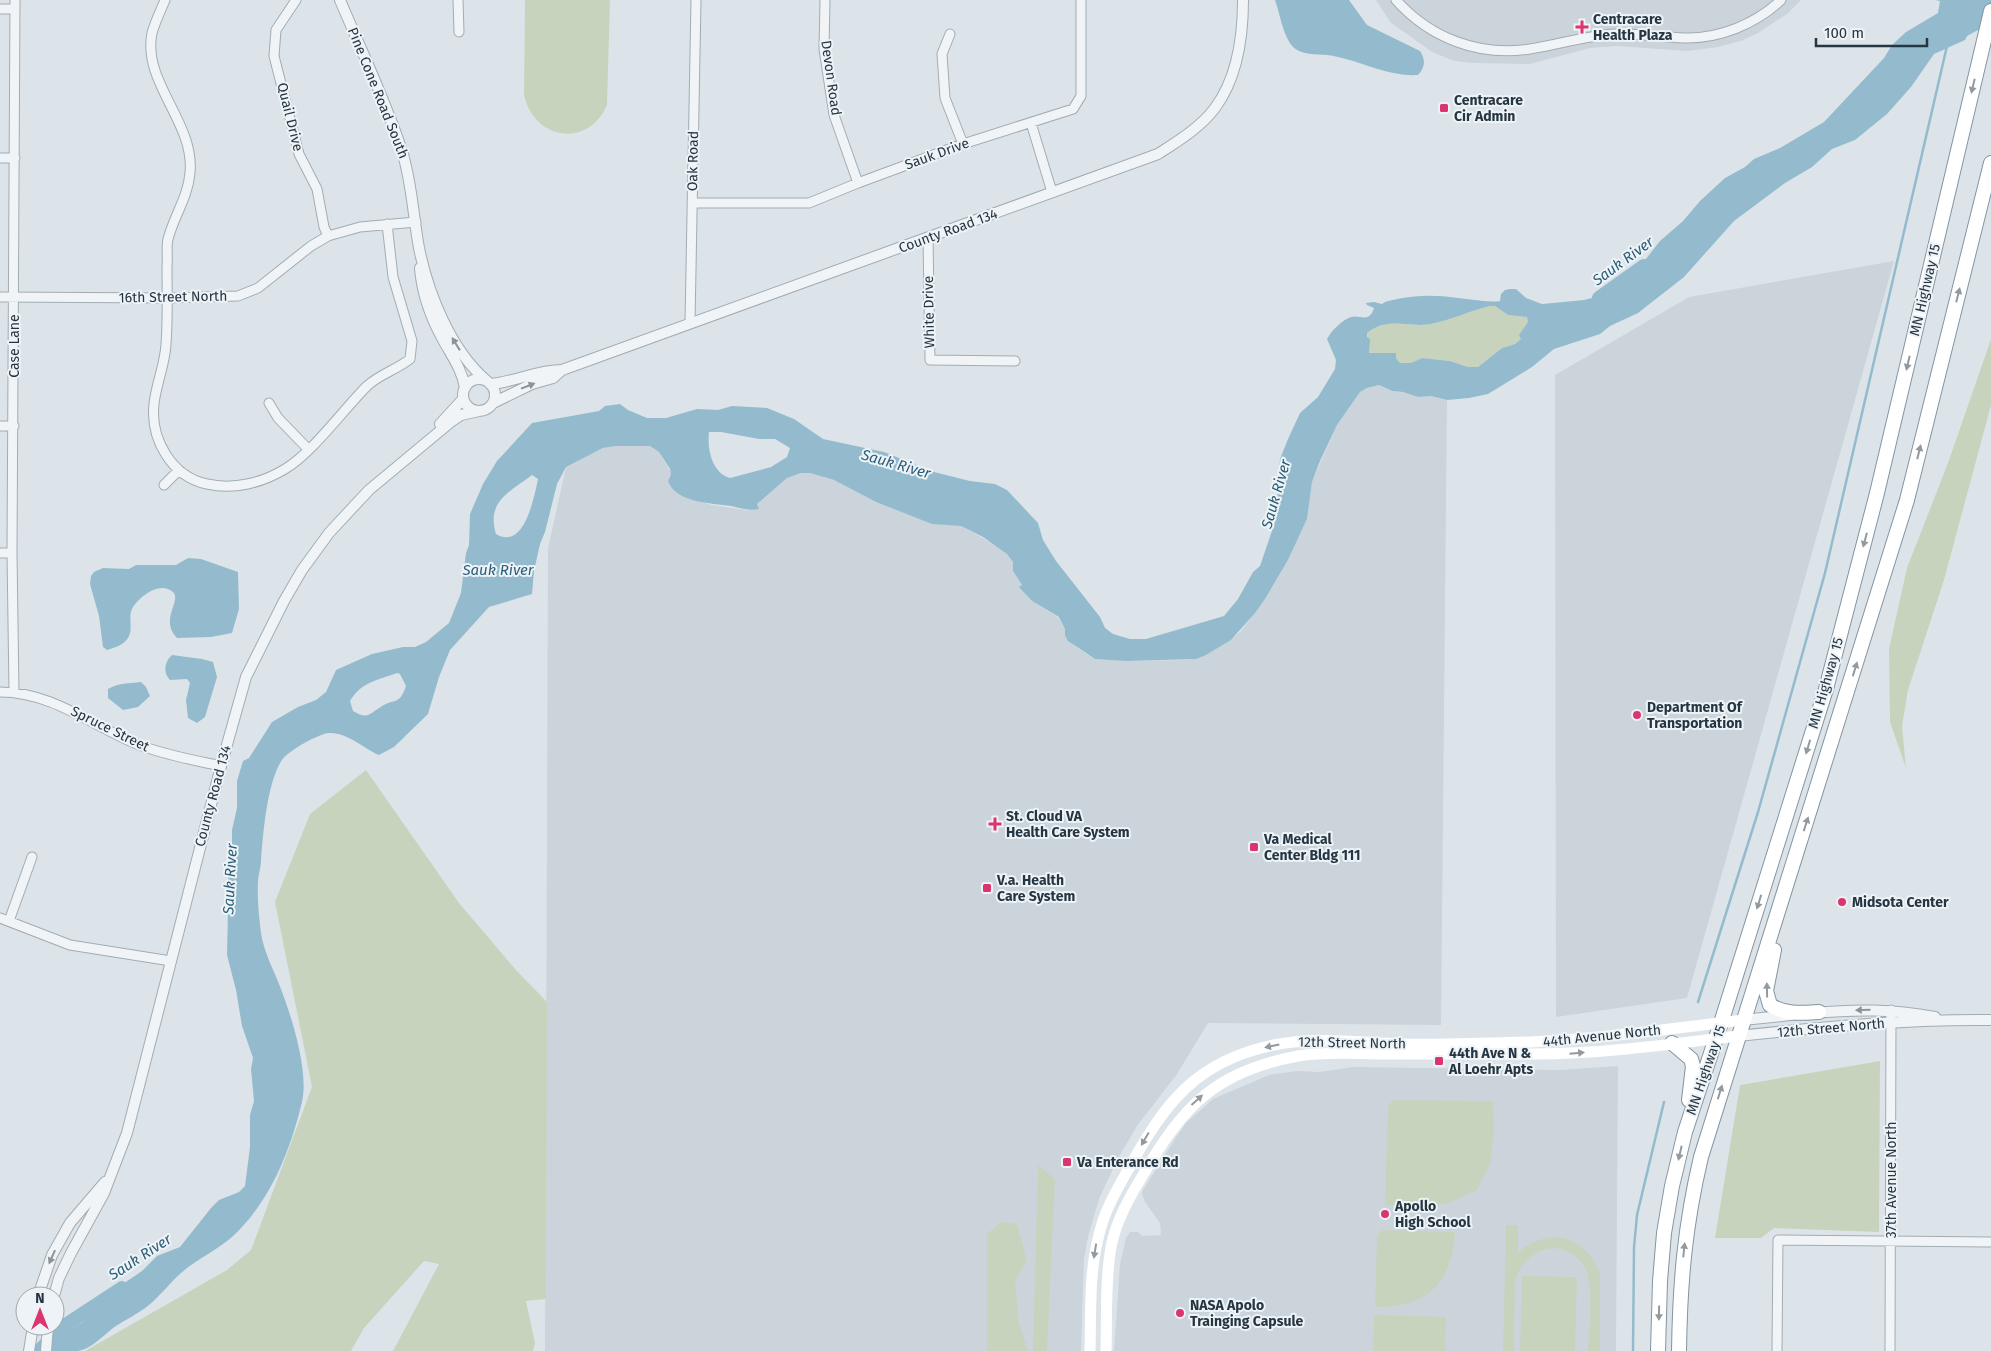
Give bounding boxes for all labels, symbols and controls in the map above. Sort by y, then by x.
place label: Centracare Health Plaza [1593,11,1673,44]
scale bar [1816,15,1927,47]
marker: Centracare Health Plaza [1575,20,1589,34]
text: 100 m [1824,24,1864,42]
street label: Pine Cone Road South [344,25,412,161]
street label: Devon Road [817,39,845,117]
one-way arrow [1969,78,1977,93]
street label: Quail Drive [273,81,307,153]
place label: Centracare Cir Admin [1454,92,1523,125]
marker: Centracare Cir Admin [1438,102,1450,114]
street label: Oak Road [684,131,702,191]
street label: Sauk Drive [903,135,971,173]
street label: County Road 134 [896,205,1000,257]
water label: Sauk River [1588,232,1658,290]
street label: MN Highway 15 [1906,242,1944,338]
street label: White Drive [920,275,938,349]
one-way arrow [1954,287,1962,302]
street label: 16th Street North [119,288,227,306]
street label: Case Lane [6,314,23,378]
one-way arrow [452,337,461,350]
one-way arrow [1904,356,1912,371]
one-way arrow [521,382,536,390]
water label: Sauk River [858,445,934,483]
one-way arrow [1915,445,1923,460]
water label: Sauk River [1257,456,1295,532]
one-way arrow [1861,532,1869,547]
water label: Sauk River [461,561,535,579]
street label: MN Highway 15 [1805,635,1847,731]
one-way arrow [1852,661,1860,676]
place label: Department Of Transportation [1647,699,1744,732]
street label: Spruce Street [68,703,153,756]
marker: Department Of Transportation [1631,709,1643,721]
one-way arrow [1803,740,1811,755]
street label: County Road 134 [191,743,235,848]
place label: St. Cloud VA Health Care System [1006,808,1130,841]
one-way arrow [1803,816,1810,831]
marker: St. Cloud VA Health Care System [988,817,1002,831]
place label: Va Medical Center Bldg 111 [1263,831,1361,864]
marker: Va Medical Center Bldg 111 [1248,841,1260,853]
water label: Sauk River [219,842,241,916]
place label: V.a. Health Care System [996,872,1075,905]
marker: V.a. Health Care System [981,882,993,894]
place label: Midsota Center [1852,894,1949,911]
one-way arrow [1754,895,1762,910]
marker: Midsota Center [1836,896,1848,908]
one-way arrow [1763,981,1771,997]
one-way arrow [1854,1006,1870,1014]
street label: 12th Street North [1776,1015,1886,1041]
street label: 44th Avenue North [1542,1021,1662,1051]
street label: MN Highway 15 [1683,1023,1729,1117]
street label: 12th Street North [1298,1034,1406,1052]
one-way arrow [1264,1042,1279,1050]
place label: 44th Ave N & Al Loehr Apts [1448,1045,1534,1078]
one-way arrow [1569,1049,1585,1057]
marker: 44th Ave N & Al Loehr Apts [1433,1055,1445,1067]
one-way arrow [1717,1084,1725,1099]
one-way arrow [1191,1094,1203,1106]
street label: 37th Avenue North [1883,1122,1900,1238]
one-way arrow [1141,1132,1149,1147]
one-way arrow [1676,1145,1684,1160]
place label: Va Enterance Rd [1076,1154,1179,1171]
marker: Va Enterance Rd [1061,1156,1073,1168]
place label: Apollo High School [1394,1198,1472,1231]
marker: Apollo High School [1379,1208,1391,1220]
water label: Sauk River [104,1229,176,1284]
one-way arrow [1680,1242,1688,1258]
one-way arrow [1091,1243,1099,1259]
one-way arrow [48,1250,56,1264]
north arrow [15,1286,65,1336]
text: N [35,1290,45,1307]
place label: NASA Apolo Trainging Capsule [1190,1297,1304,1330]
one-way arrow [1655,1305,1663,1321]
marker: NASA Apolo Trainging Capsule [1174,1307,1186,1319]

